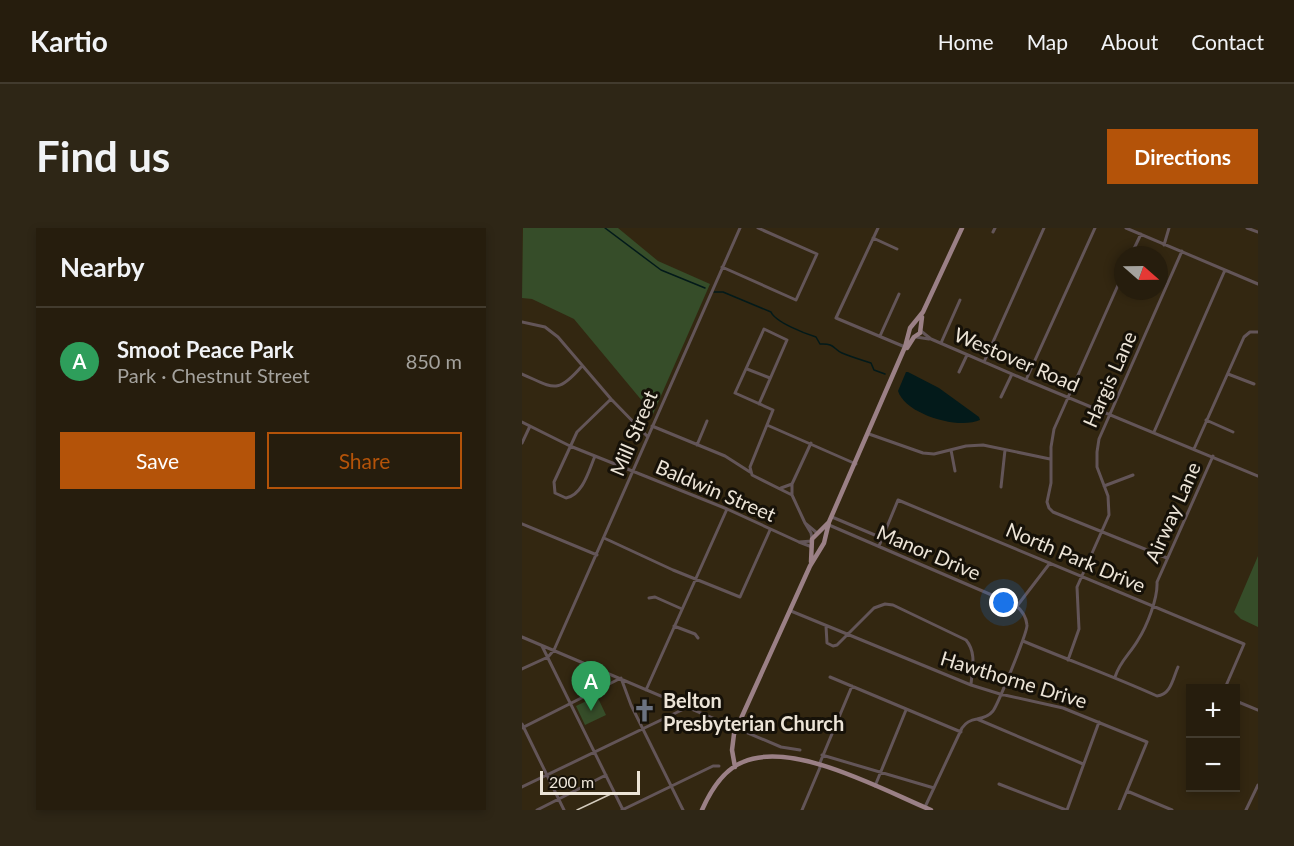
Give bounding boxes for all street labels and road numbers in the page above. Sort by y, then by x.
street label: Westover Road [951,322,1083,396]
street label: Hargis Lane [1077,327,1141,431]
street label: Mill Street [604,387,662,479]
street label: Baldwin Street [652,454,780,526]
street label: Airway Lane [1139,458,1205,566]
street label: North Park Drive [1003,517,1149,597]
street label: Manor Drive [874,519,984,585]
street label: Hawthorne Drive [938,645,1090,713]

